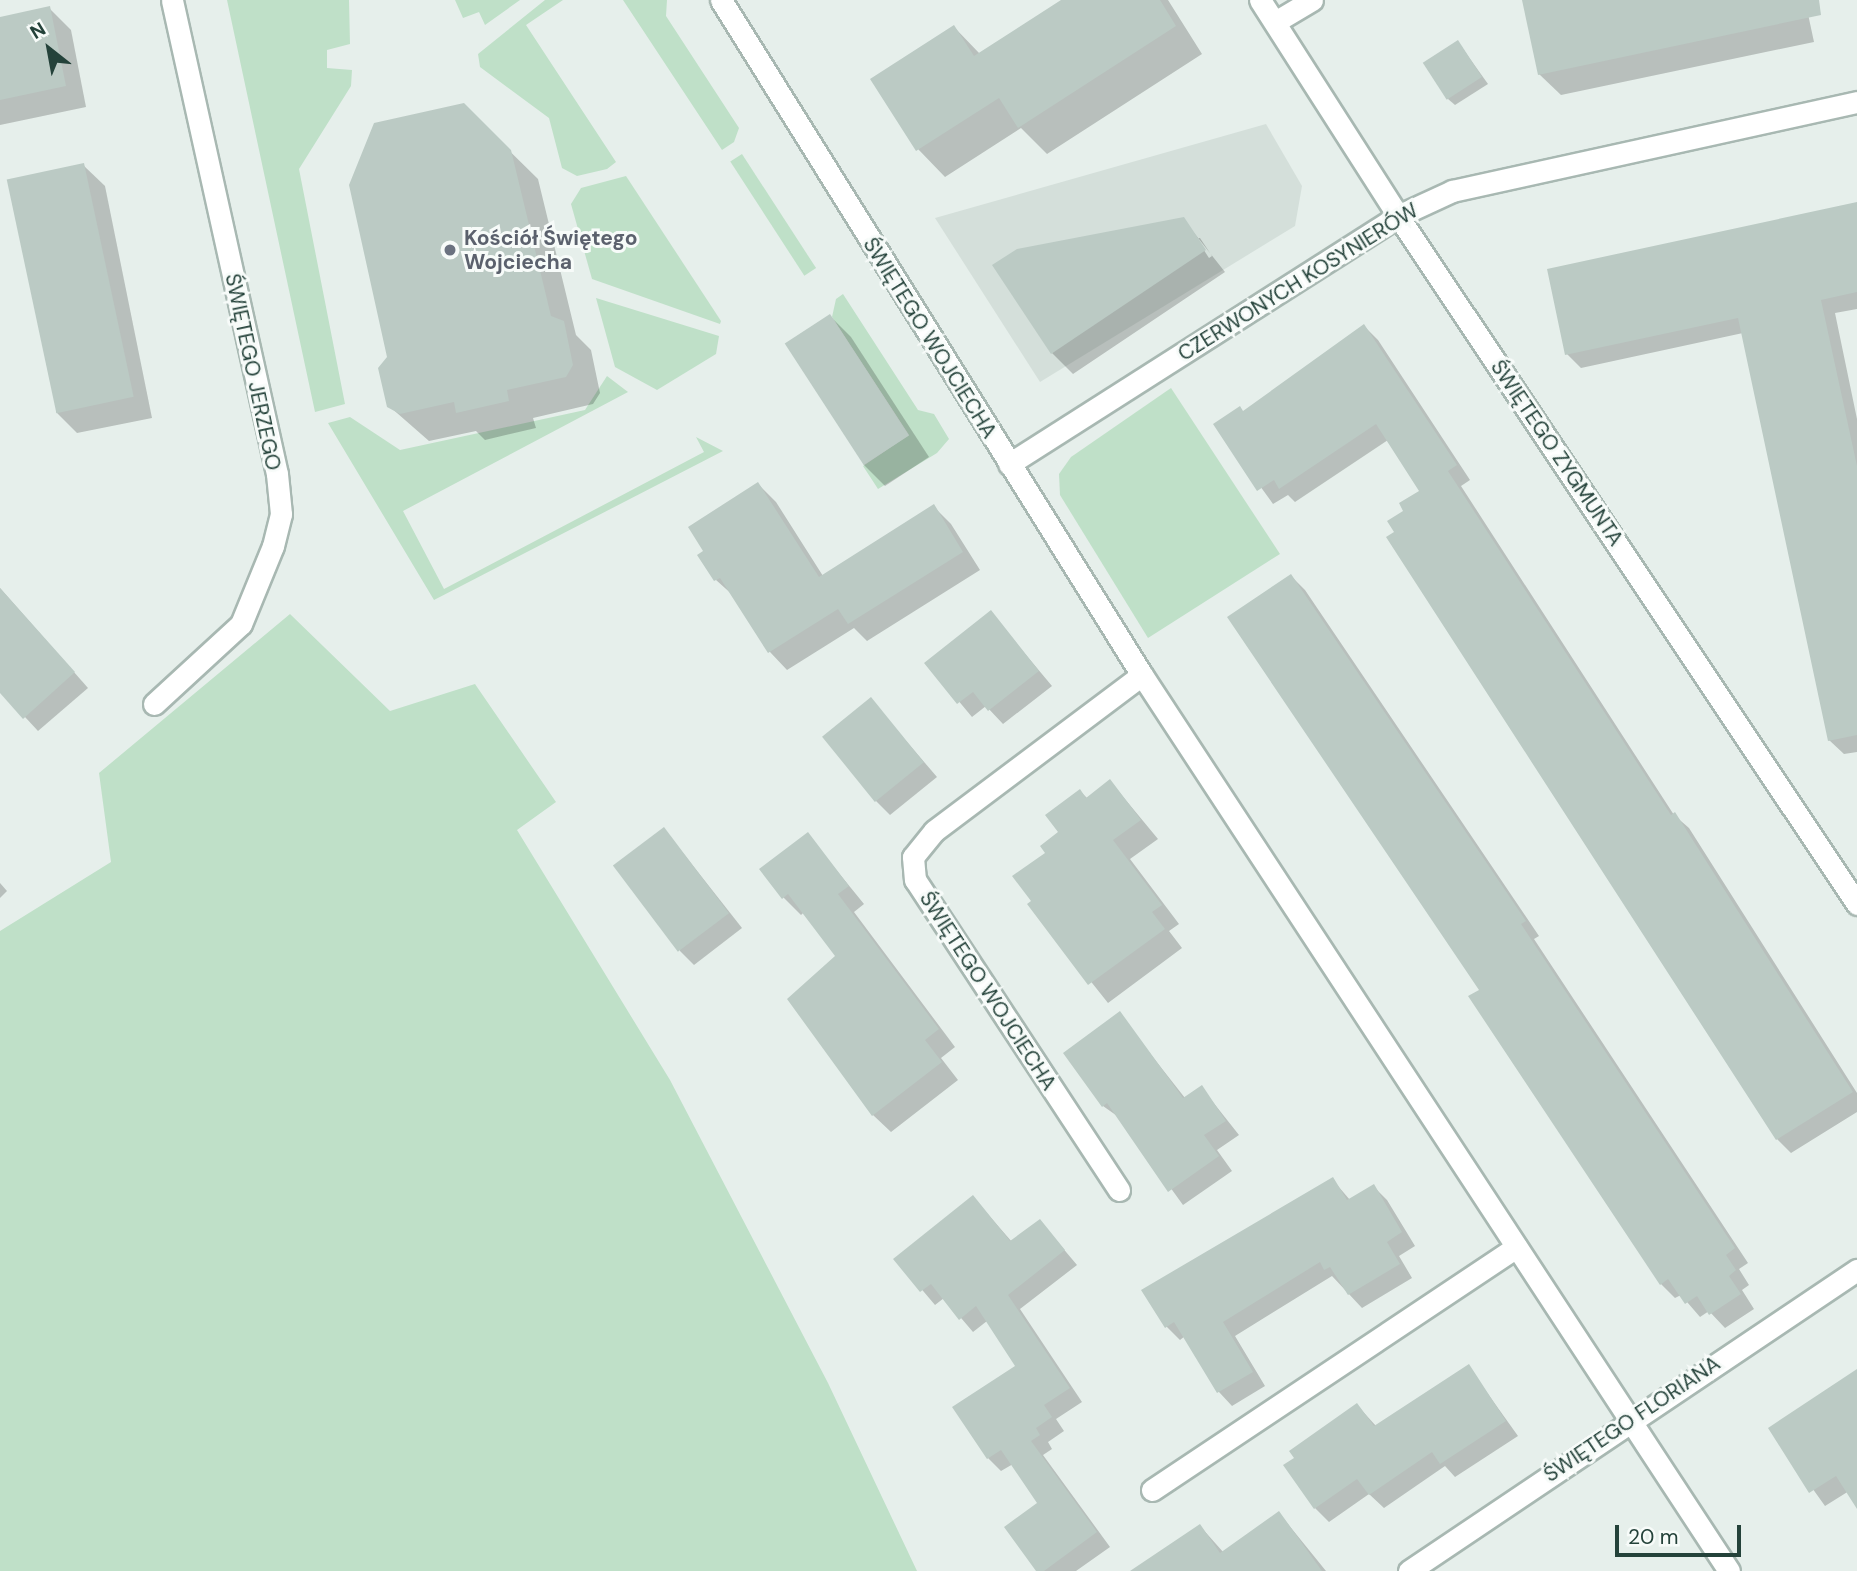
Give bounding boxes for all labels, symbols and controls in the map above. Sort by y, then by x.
north arrow [14,14,84,84]
text: N [26,16,50,45]
street label: CZERWONYCH KOSYNIERÓW [1173,198,1423,366]
place label: Kościół Świętego Wojciecha [464,225,637,275]
street label: ŚWIĘTEGO WOJCIECHA [858,233,1002,443]
marker: Kościół Świętego Wojciecha [442,242,458,258]
street label: ŚWIĘTEGO JERZEGO [220,271,286,473]
street label: ŚWIĘTEGO ZYGMUNTA [1485,355,1629,551]
street label: ŚWIĘTEGO WOJCIECHA [914,887,1062,1095]
street label: ŚWIĘTEGO FLORIANA [1539,1351,1725,1487]
scale bar [1619,1512,1745,1556]
text: 20 m [1628,1523,1679,1551]

